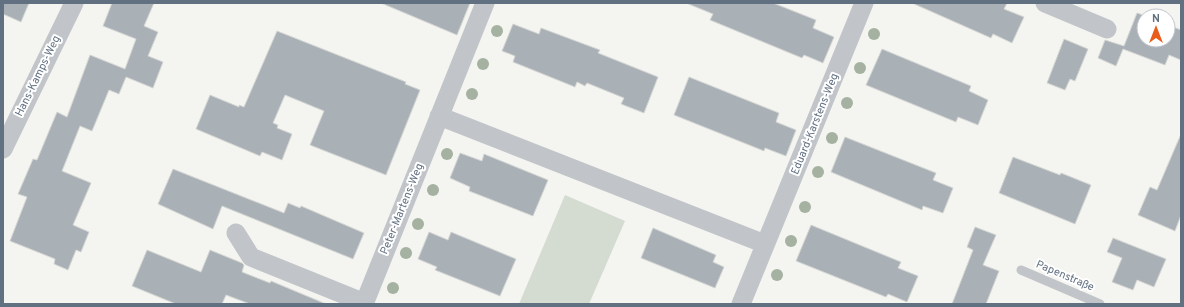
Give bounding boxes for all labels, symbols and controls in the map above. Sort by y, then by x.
north arrow [1136,8,1176,48]
text: N [1152,12,1160,26]
street label: Hans-Kamps-Weg [12,33,64,119]
street label: Eduard-Karstens-Weg [788,71,842,177]
street label: Peter-Martens-Weg [377,161,427,257]
street label: Papenstraße [1034,257,1096,295]

